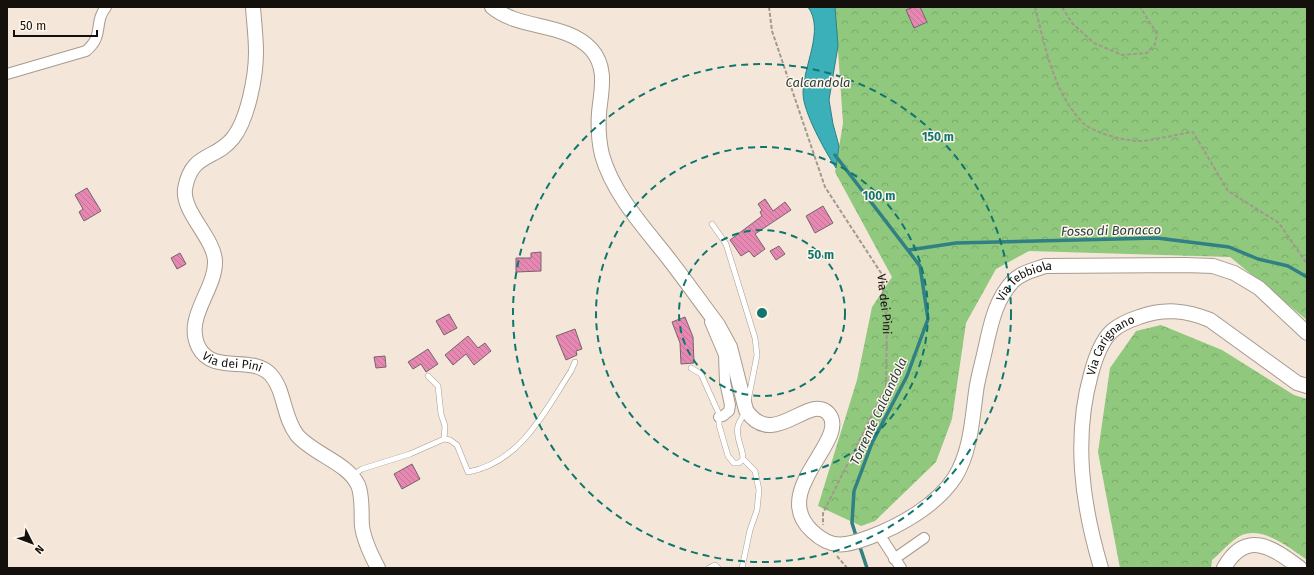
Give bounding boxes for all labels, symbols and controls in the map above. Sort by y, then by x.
scale bar [14,12,97,38]
text: 50 m [20,19,46,33]
water label: Calcandola [785,75,851,90]
text: 150 m [922,130,954,144]
text: 100 m [863,189,895,203]
water label: Fosso di Bonacco [1061,222,1161,239]
text: 50 m [808,248,834,262]
street label: Via Tebbiola [993,259,1052,304]
street label: Via dei Pini [874,273,894,335]
centre of rings [755,306,769,320]
street label: Via Carignano [1084,312,1137,377]
street label: Via dei Pini [199,349,265,375]
water label: Torrente Calcandola [847,355,910,467]
north arrow [12,523,52,563]
text: N [32,542,46,556]

